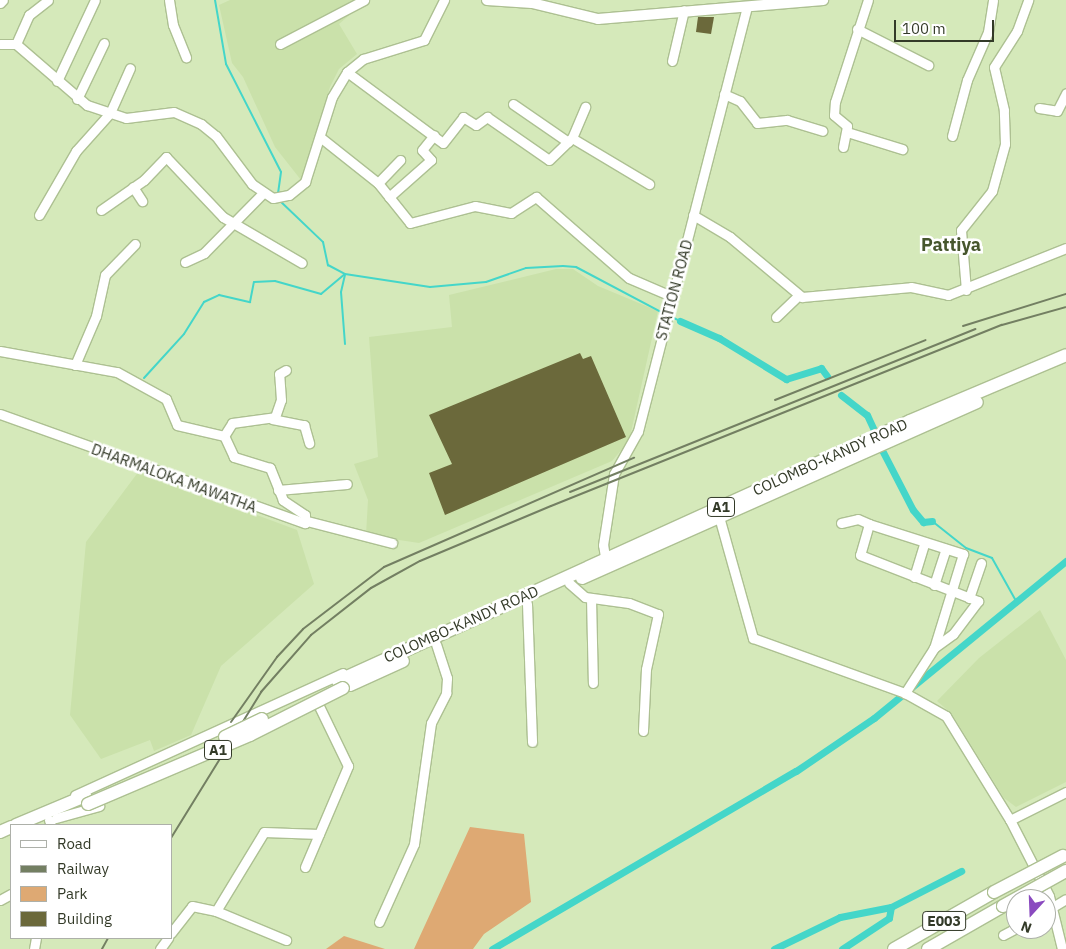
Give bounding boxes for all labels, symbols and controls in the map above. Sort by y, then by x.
scale bar [896,10,996,42]
text: 100 m [902,19,946,38]
district label: Pattiya [921,234,981,256]
street label: STATION ROAD [652,238,696,342]
street label: COLOMBO-KANDY ROAD [750,415,910,499]
street label: DHARMALOKA MAWATHA [89,440,259,516]
road number: A1 [706,496,736,518]
street label: COLOMBO-KANDY ROAD [381,582,541,666]
road number: A1 [203,738,233,762]
legend [10,824,172,939]
text: Road [57,834,92,853]
text: Railway [57,859,109,878]
text: Park [57,884,87,903]
north arrow [1006,889,1056,939]
text: Building [57,909,112,928]
road number: E003 [922,909,966,932]
text: N [1018,917,1034,937]

